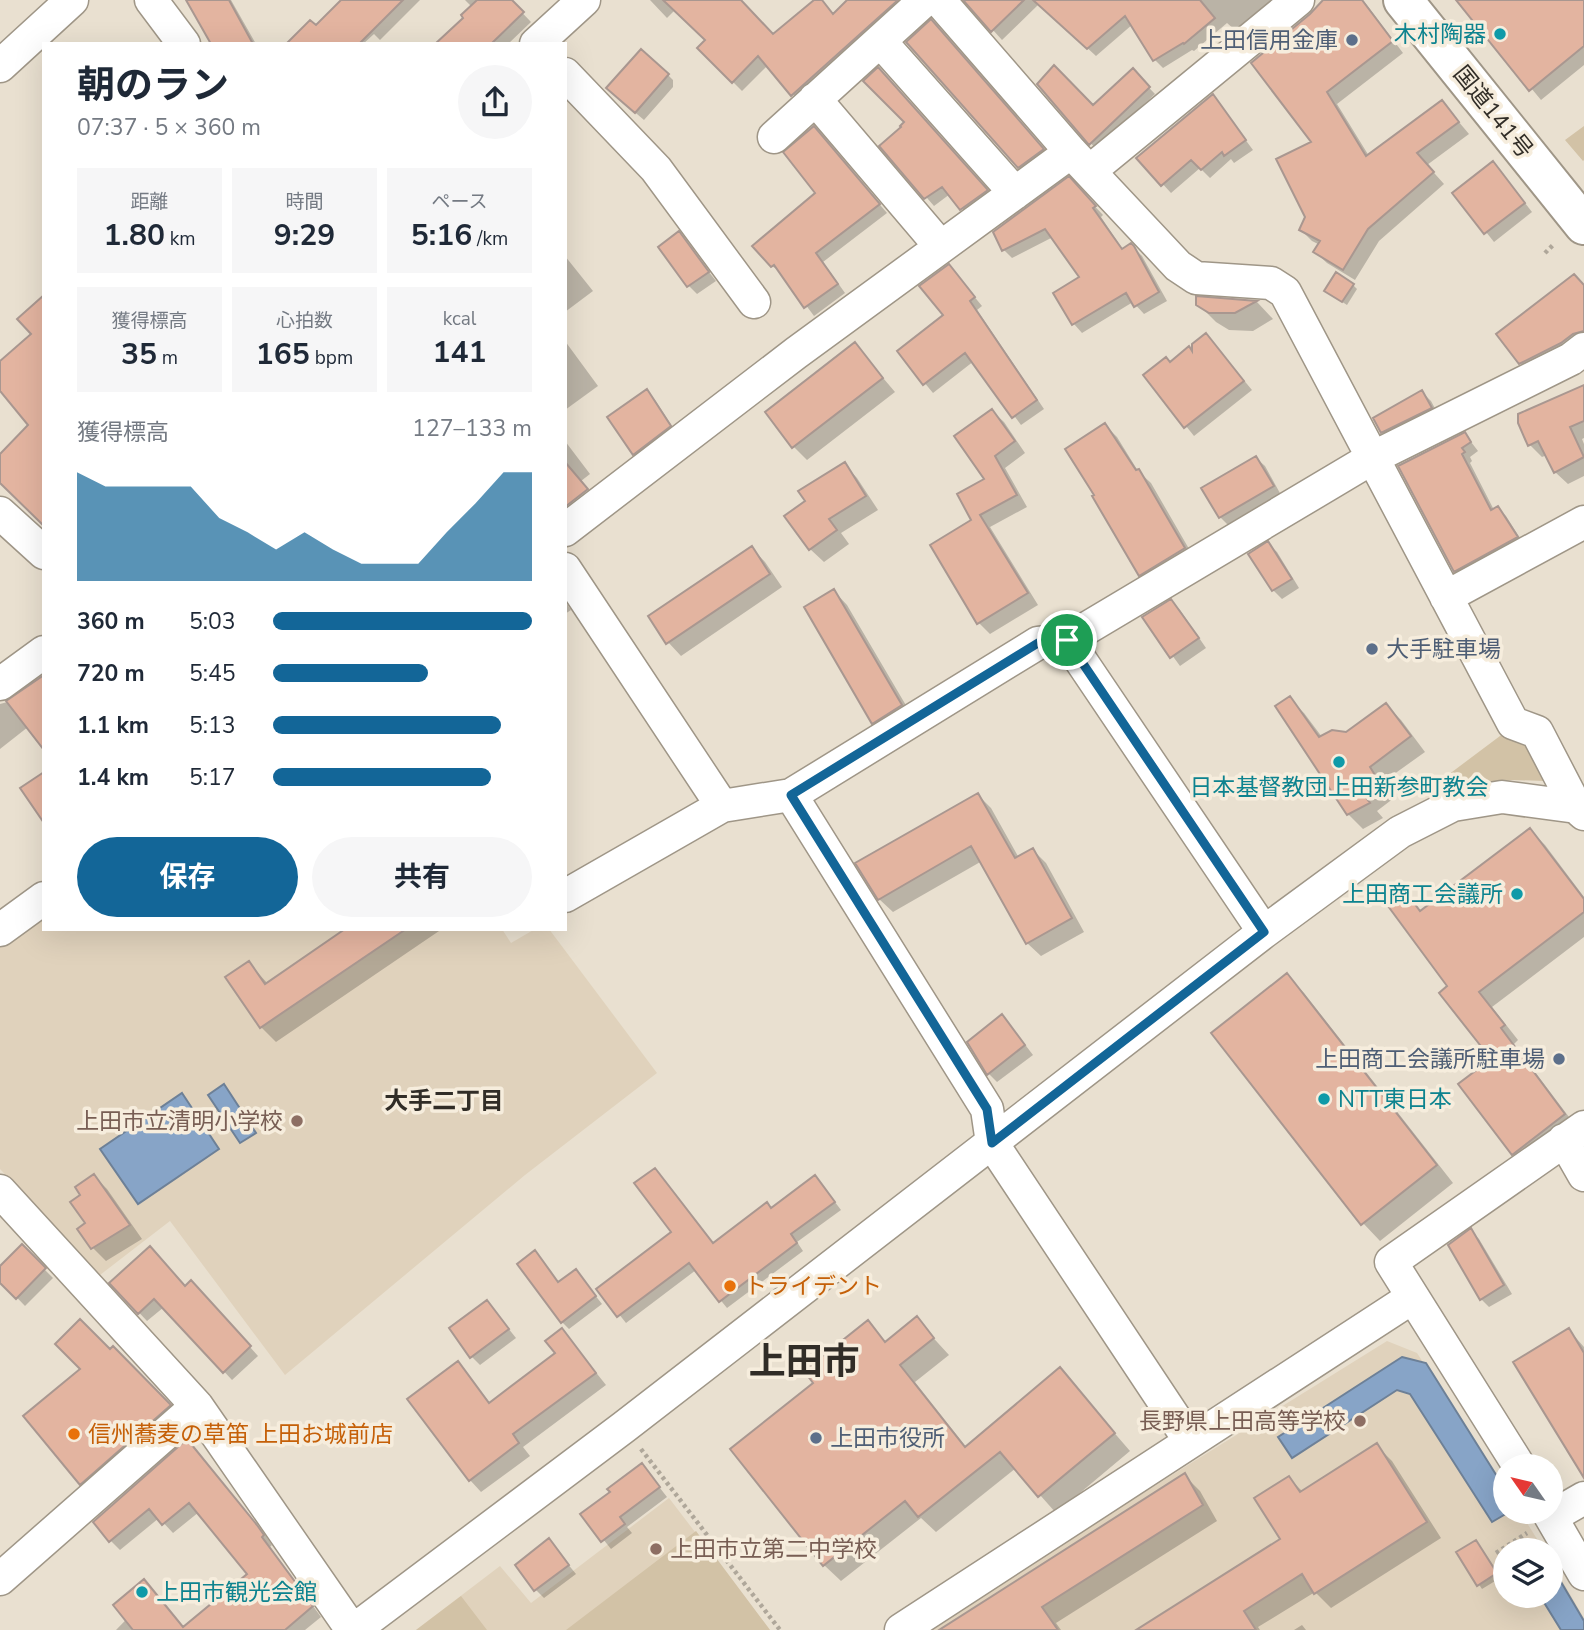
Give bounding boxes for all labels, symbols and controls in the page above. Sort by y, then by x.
place label: 木村陶器 [1394,19,1486,50]
place label: 上田信用金庫 [1200,25,1338,56]
marker: 木村陶器 [1492,26,1508,42]
marker: 上田信用金庫 [1344,32,1360,48]
street label: 国道141号 [1446,59,1540,165]
text: 朝のラン [77,60,229,111]
button: share [458,65,532,139]
text: 07:37 · 5 × 360 m [77,112,261,143]
text: 距離 [130,189,169,215]
text: 時間 [285,189,324,215]
text: ペース [431,189,488,215]
text: 1.80 [103,215,165,256]
text: 9:29 [274,215,335,256]
text: 5:16 [411,215,472,256]
text: km [165,226,196,252]
text: /km [472,226,508,252]
text: kcal [443,306,476,332]
text: 獲得標高 [111,308,188,334]
text: 心拍数 [276,308,333,334]
text: 141 [433,332,487,373]
text: 35 [121,334,157,375]
text: 165 [256,334,310,375]
text: m [157,345,178,371]
text: bpm [310,345,353,371]
text: 127–133 m [412,413,532,444]
text: 獲得標高 [77,417,169,448]
text: 360 m [77,606,145,637]
text: 5:03 [189,606,236,637]
pin [1037,610,1097,670]
icon: arrive [1048,621,1086,659]
place label: 大手駐車場 [1386,634,1501,665]
marker: 大手駐車場 [1364,641,1380,657]
text: 720 m [77,658,145,689]
text: 5:45 [189,658,236,689]
text: 1.1 km [77,710,149,741]
text: 5:13 [189,710,236,741]
marker: 日本基督教団上田新参町教会 [1331,754,1347,770]
text: 1.4 km [77,762,149,793]
text: 5:17 [189,762,236,793]
place label: 日本基督教団上田新参町教会 [1190,772,1489,803]
button: 保存 [77,837,298,917]
button: 共有 [312,837,532,917]
place label: 上田商工会議所 [1342,879,1503,910]
marker: 上田商工会議所 [1509,886,1525,902]
place label: 上田商工会議所駐車場 [1315,1044,1545,1075]
marker: 上田商工会議所駐車場 [1551,1051,1567,1067]
place label: NTT東日本 [1338,1084,1452,1115]
district label: 大手二丁目 [384,1085,504,1117]
marker: NTT東日本 [1316,1091,1332,1107]
place label: 上田市立清明小学校 [76,1106,283,1137]
marker: 上田市立清明小学校 [289,1113,305,1129]
place label: トライデント [744,1271,882,1302]
marker: トライデント [722,1278,738,1294]
district label: 上田市 [749,1337,860,1387]
place label: 長野県上田高等学校 [1139,1406,1346,1437]
marker: 長野県上田高等学校 [1352,1413,1368,1429]
place label: 信州蕎麦の草笛 上田お城前店 [88,1419,393,1450]
place label: 上田市役所 [830,1423,945,1454]
marker: 信州蕎麦の草笛 上田お城前店 [66,1426,82,1442]
marker: 上田市役所 [808,1430,824,1446]
north arrow [1493,1454,1563,1524]
map controls [1493,1454,1563,1608]
place label: 上田市立第二中学校 [670,1534,877,1565]
button: layers [1493,1538,1563,1608]
marker: 上田市立第二中学校 [648,1541,664,1557]
place label: 上田市観光会館 [156,1577,317,1608]
marker: 上田市観光会館 [134,1584,150,1600]

